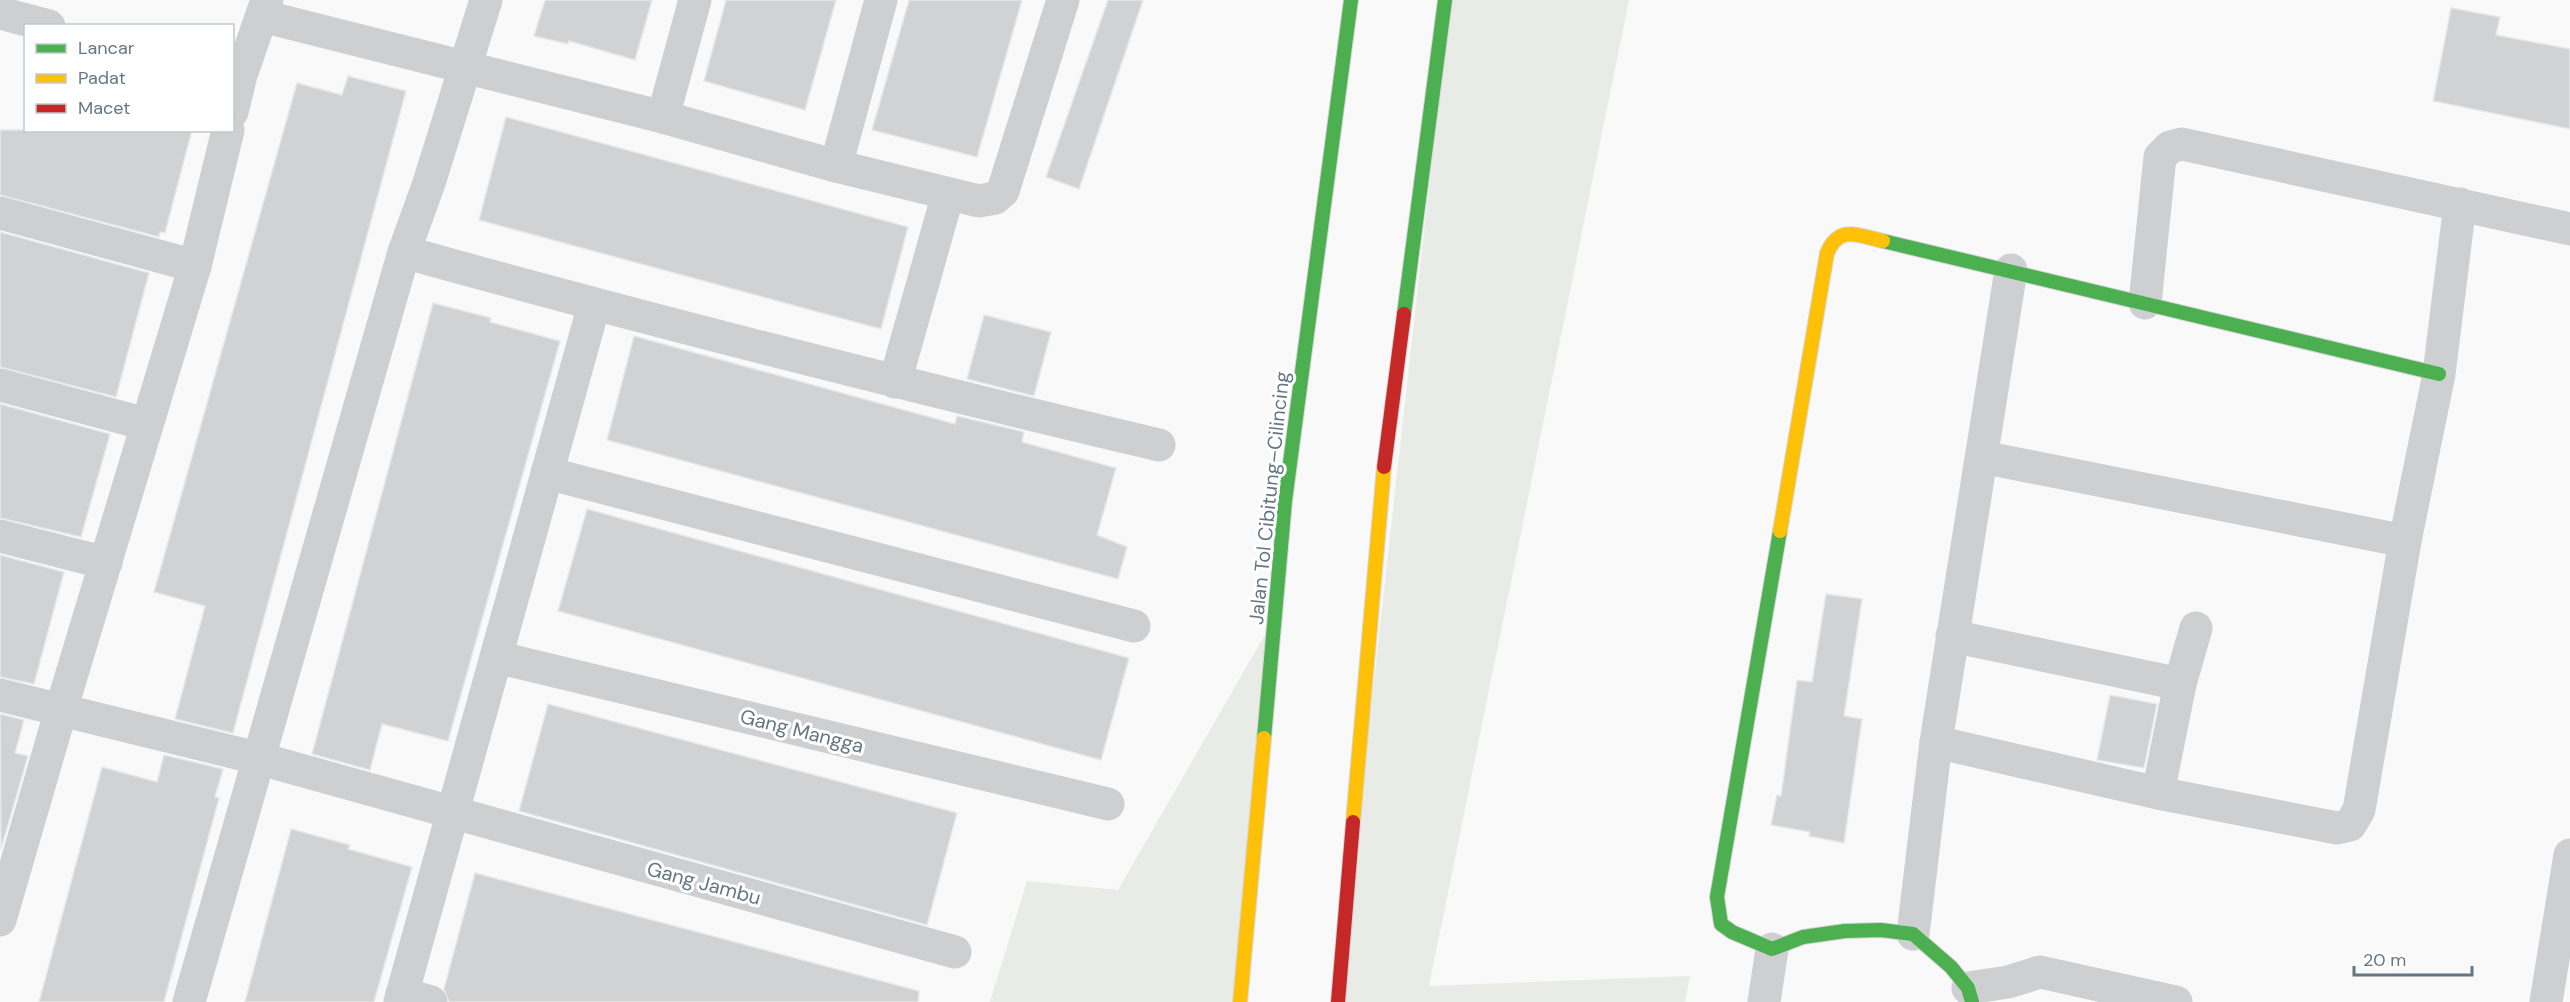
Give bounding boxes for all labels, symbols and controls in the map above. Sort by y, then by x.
legend [24,24,234,132]
text: Lancar [78,36,135,60]
text: Padat [78,66,126,90]
text: Macet [78,96,130,120]
street label: Jalan Tol Cibitung–Cilincing [1243,370,1295,626]
street label: Gang Mangga [738,703,866,759]
street label: Gang Jambu [644,855,764,911]
scale bar [2354,939,2472,977]
text: 20 m [2363,948,2406,972]

